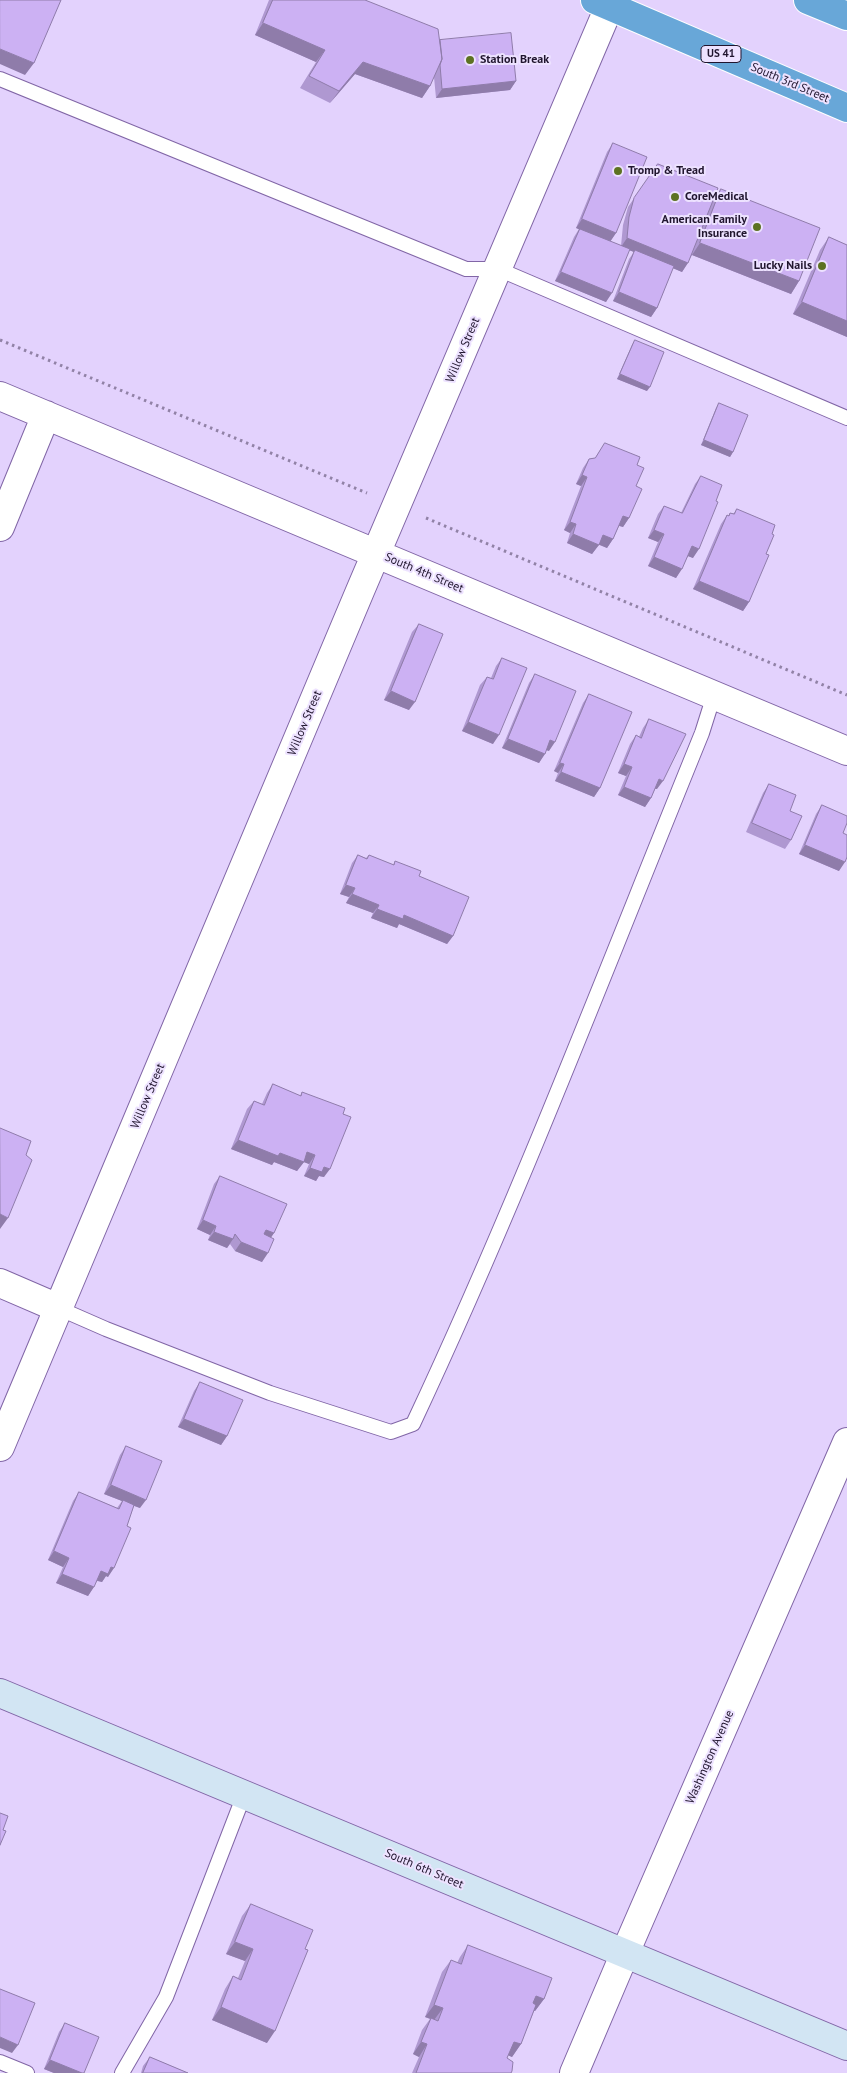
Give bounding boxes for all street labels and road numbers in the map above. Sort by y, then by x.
road number: US 41 [701,46,741,62]
street label: South 3rd Street [749,60,831,106]
street label: Willow Street [443,315,483,385]
street label: South 4th Street [382,550,466,596]
street label: Willow Street [285,688,325,758]
street label: Willow Street [128,1061,168,1131]
street label: Washington Avenue [683,1708,737,1806]
street label: South 6th Street [382,1846,466,1892]

